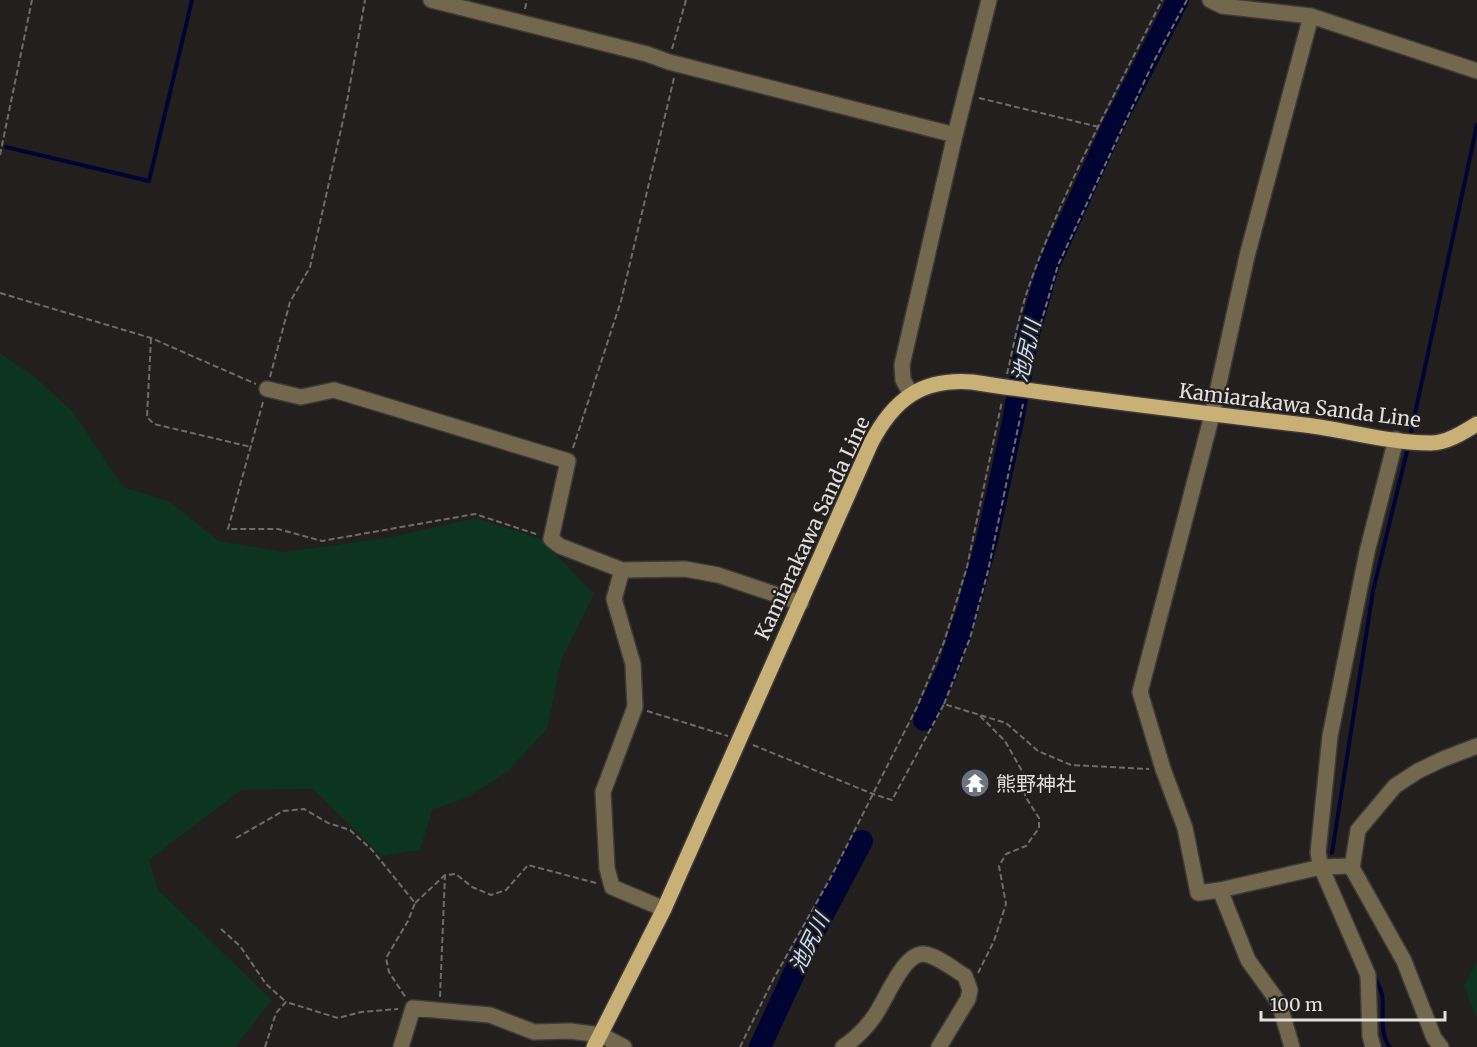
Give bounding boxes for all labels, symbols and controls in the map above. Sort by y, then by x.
water label: 池尻川 [1006,315,1047,385]
street label: Kamiarakawa Sanda Line [1178,378,1422,432]
street label: Kamiarakawa Sanda Line [749,412,875,644]
temple icon: 熊野神社 [959,767,991,799]
place label: 熊野神社 [996,771,1076,796]
water label: 池尻川 [783,907,836,977]
scale bar [1261,984,1446,1022]
text: 100 m [1270,993,1323,1016]

